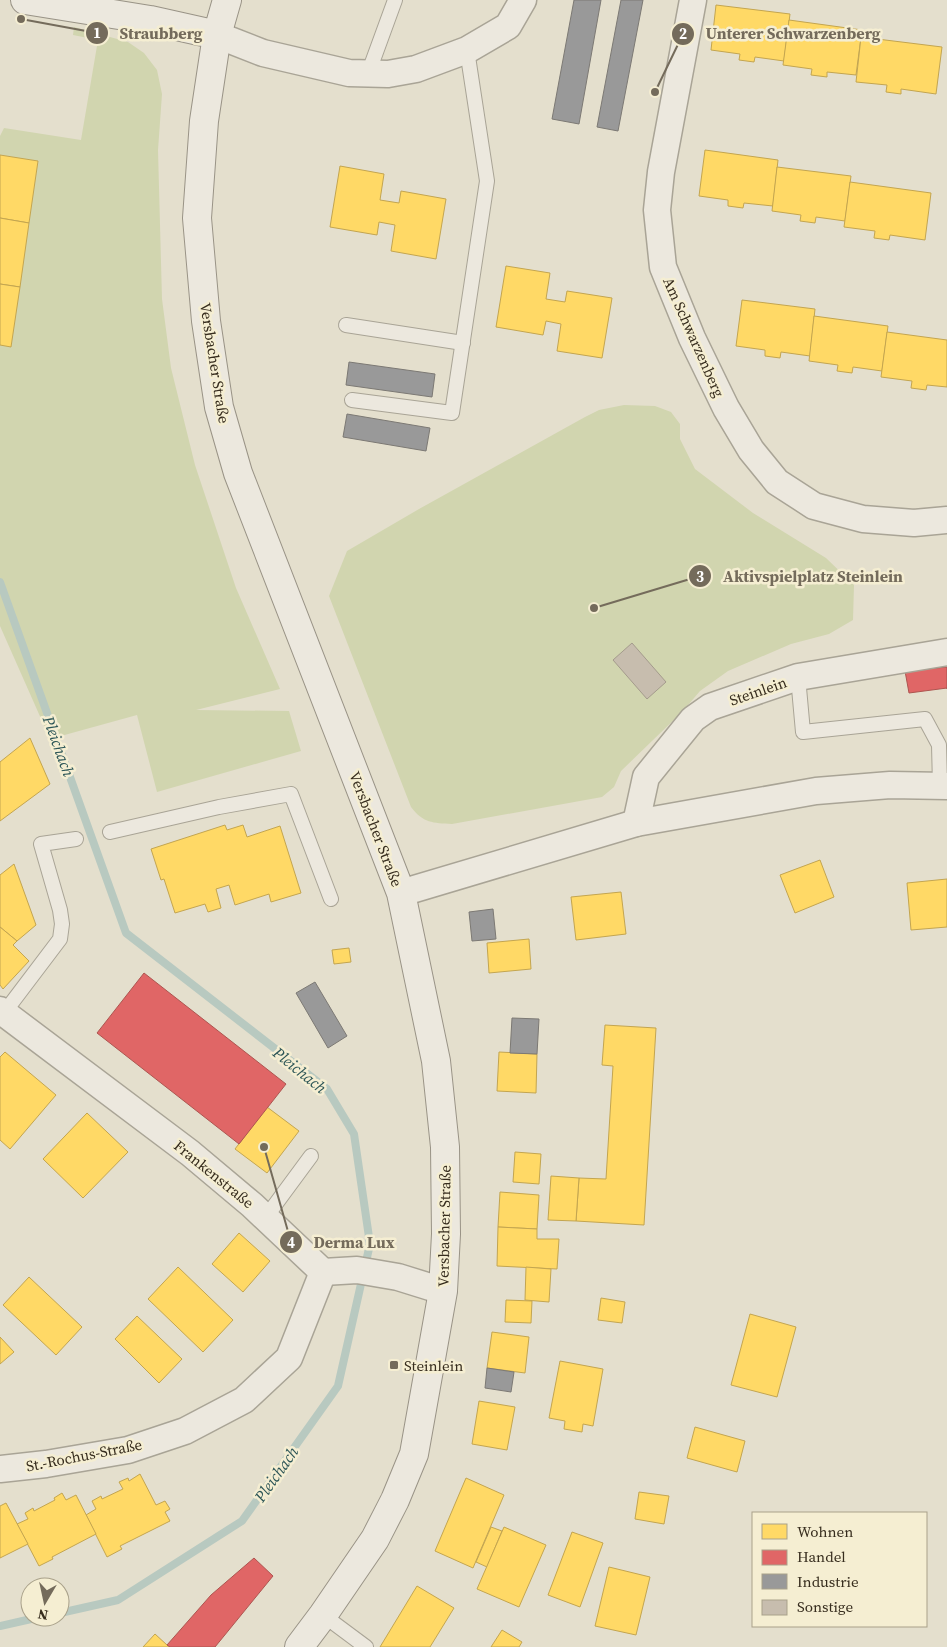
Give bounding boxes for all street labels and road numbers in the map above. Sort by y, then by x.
street label: Am Schwarzenberg [658,274,730,401]
street label: Versbacher Straße [195,301,235,425]
street label: Steinlein [727,671,789,711]
street label: Versbacher Straße [344,768,408,890]
street label: Frankenstraße [169,1135,259,1213]
street label: Versbacher Straße [432,1165,456,1287]
street label: St.-Rochus-Straße [24,1433,144,1477]

